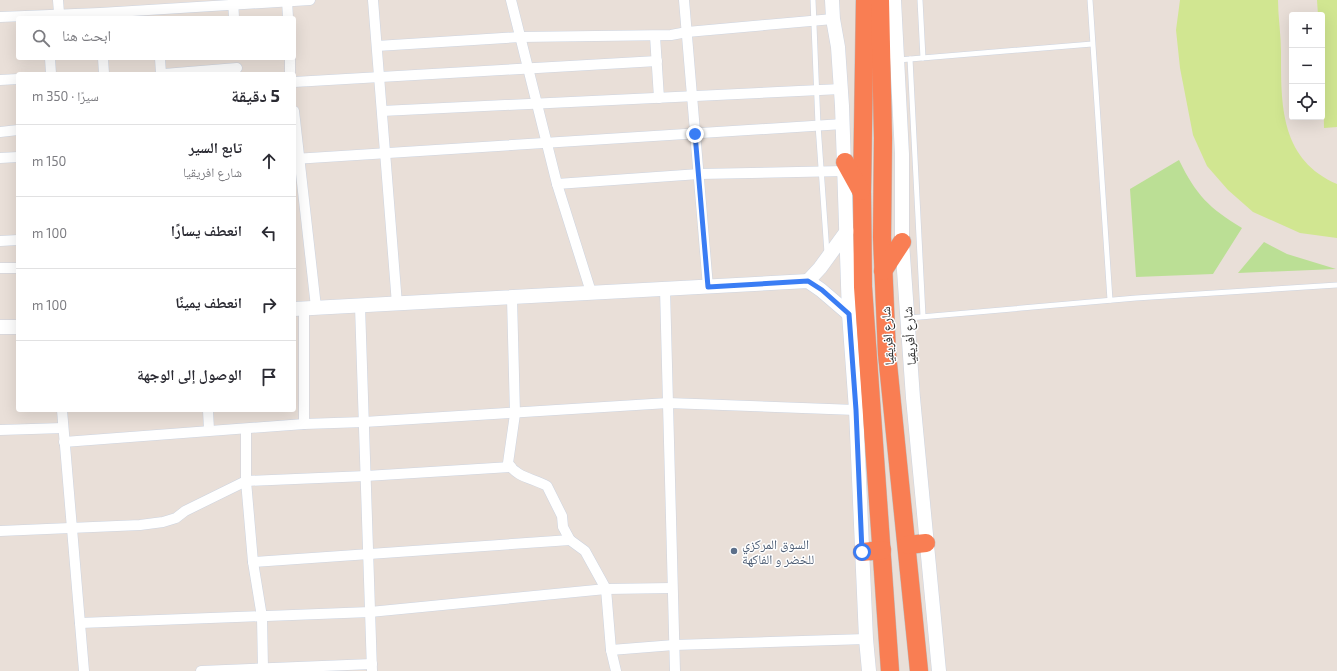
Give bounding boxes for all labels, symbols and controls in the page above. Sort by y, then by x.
map controls [1289,12,1325,120]
button: + [1289,12,1325,48]
search box [16,16,296,60]
text: ابحث هنا [62,26,111,44]
icon: search [30,27,52,49]
button: − [1289,48,1325,84]
button: locate [1289,84,1325,120]
text: 5 دقيقة [231,85,280,105]
text: سيرًا · 350 m [32,88,99,104]
route end [686,125,704,143]
text: تابع السير [189,138,242,156]
icon: ahead [258,150,280,172]
text: 150 m [32,153,66,169]
text: شارع افريقيا [183,164,242,180]
text: انعطف يسارًا [171,221,242,239]
icon: left [258,222,280,244]
text: 100 m [32,225,67,241]
text: انعطف يمينًا [175,293,242,311]
icon: right [258,294,280,316]
text: 100 m [32,297,67,313]
street label: شارع افريقيا [877,306,899,366]
street label: شارع أفريقيا [899,306,921,366]
text: الوصول إلى الوجهة [137,365,242,383]
icon: arrive [258,366,280,388]
place label: السوق المركزي للخضر و الفاكهة [742,536,814,568]
route start [853,543,871,561]
marker: السوق المركزي للخضر و الفاكهة [729,546,739,556]

